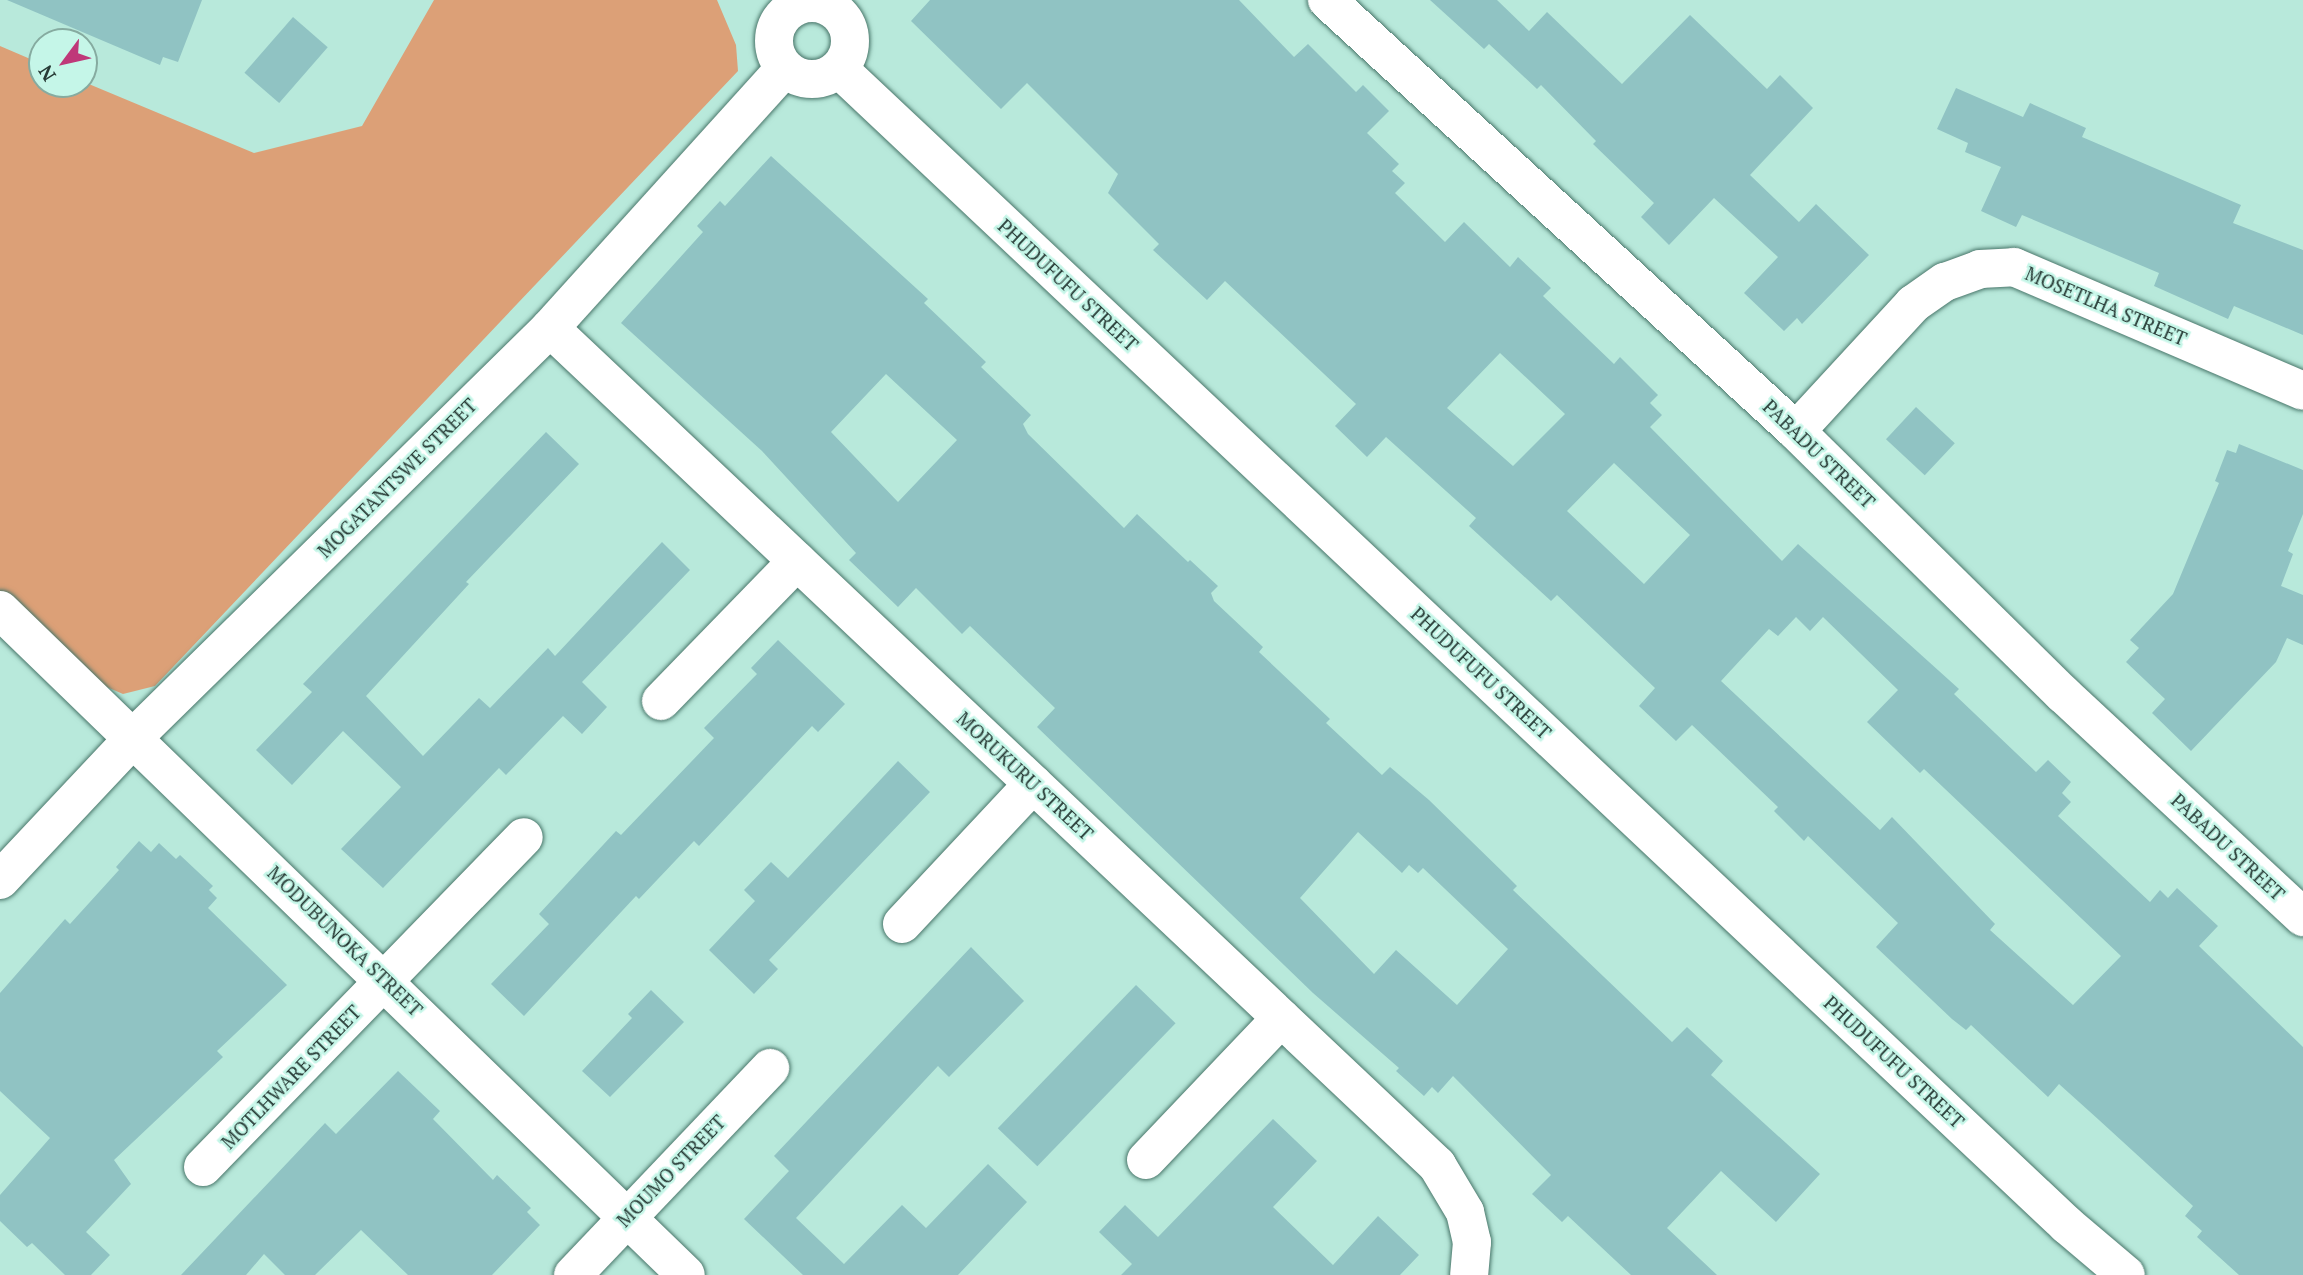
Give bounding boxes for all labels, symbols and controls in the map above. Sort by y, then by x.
north arrow [28,28,98,98]
text: N [32,61,61,86]
street label: PHUDUFUFU STREET [993,214,1143,356]
street label: MOSETLHA STREET [2022,262,2190,350]
street label: MOGATANTSWE STREET [313,394,481,562]
street label: PABADU STREET [1758,395,1880,513]
street label: PHUDUFUFU STREET [1406,602,1556,744]
street label: MORUKURU STREET [952,707,1098,845]
street label: PABADU STREET [2167,789,2289,905]
street label: MODUBUNOKA STREET [263,861,427,1021]
street label: PHUDUFUFU STREET [1819,991,1969,1133]
street label: MOTLHWARE STREET [217,1000,365,1154]
street label: MOUMO STREET [612,1110,730,1232]

